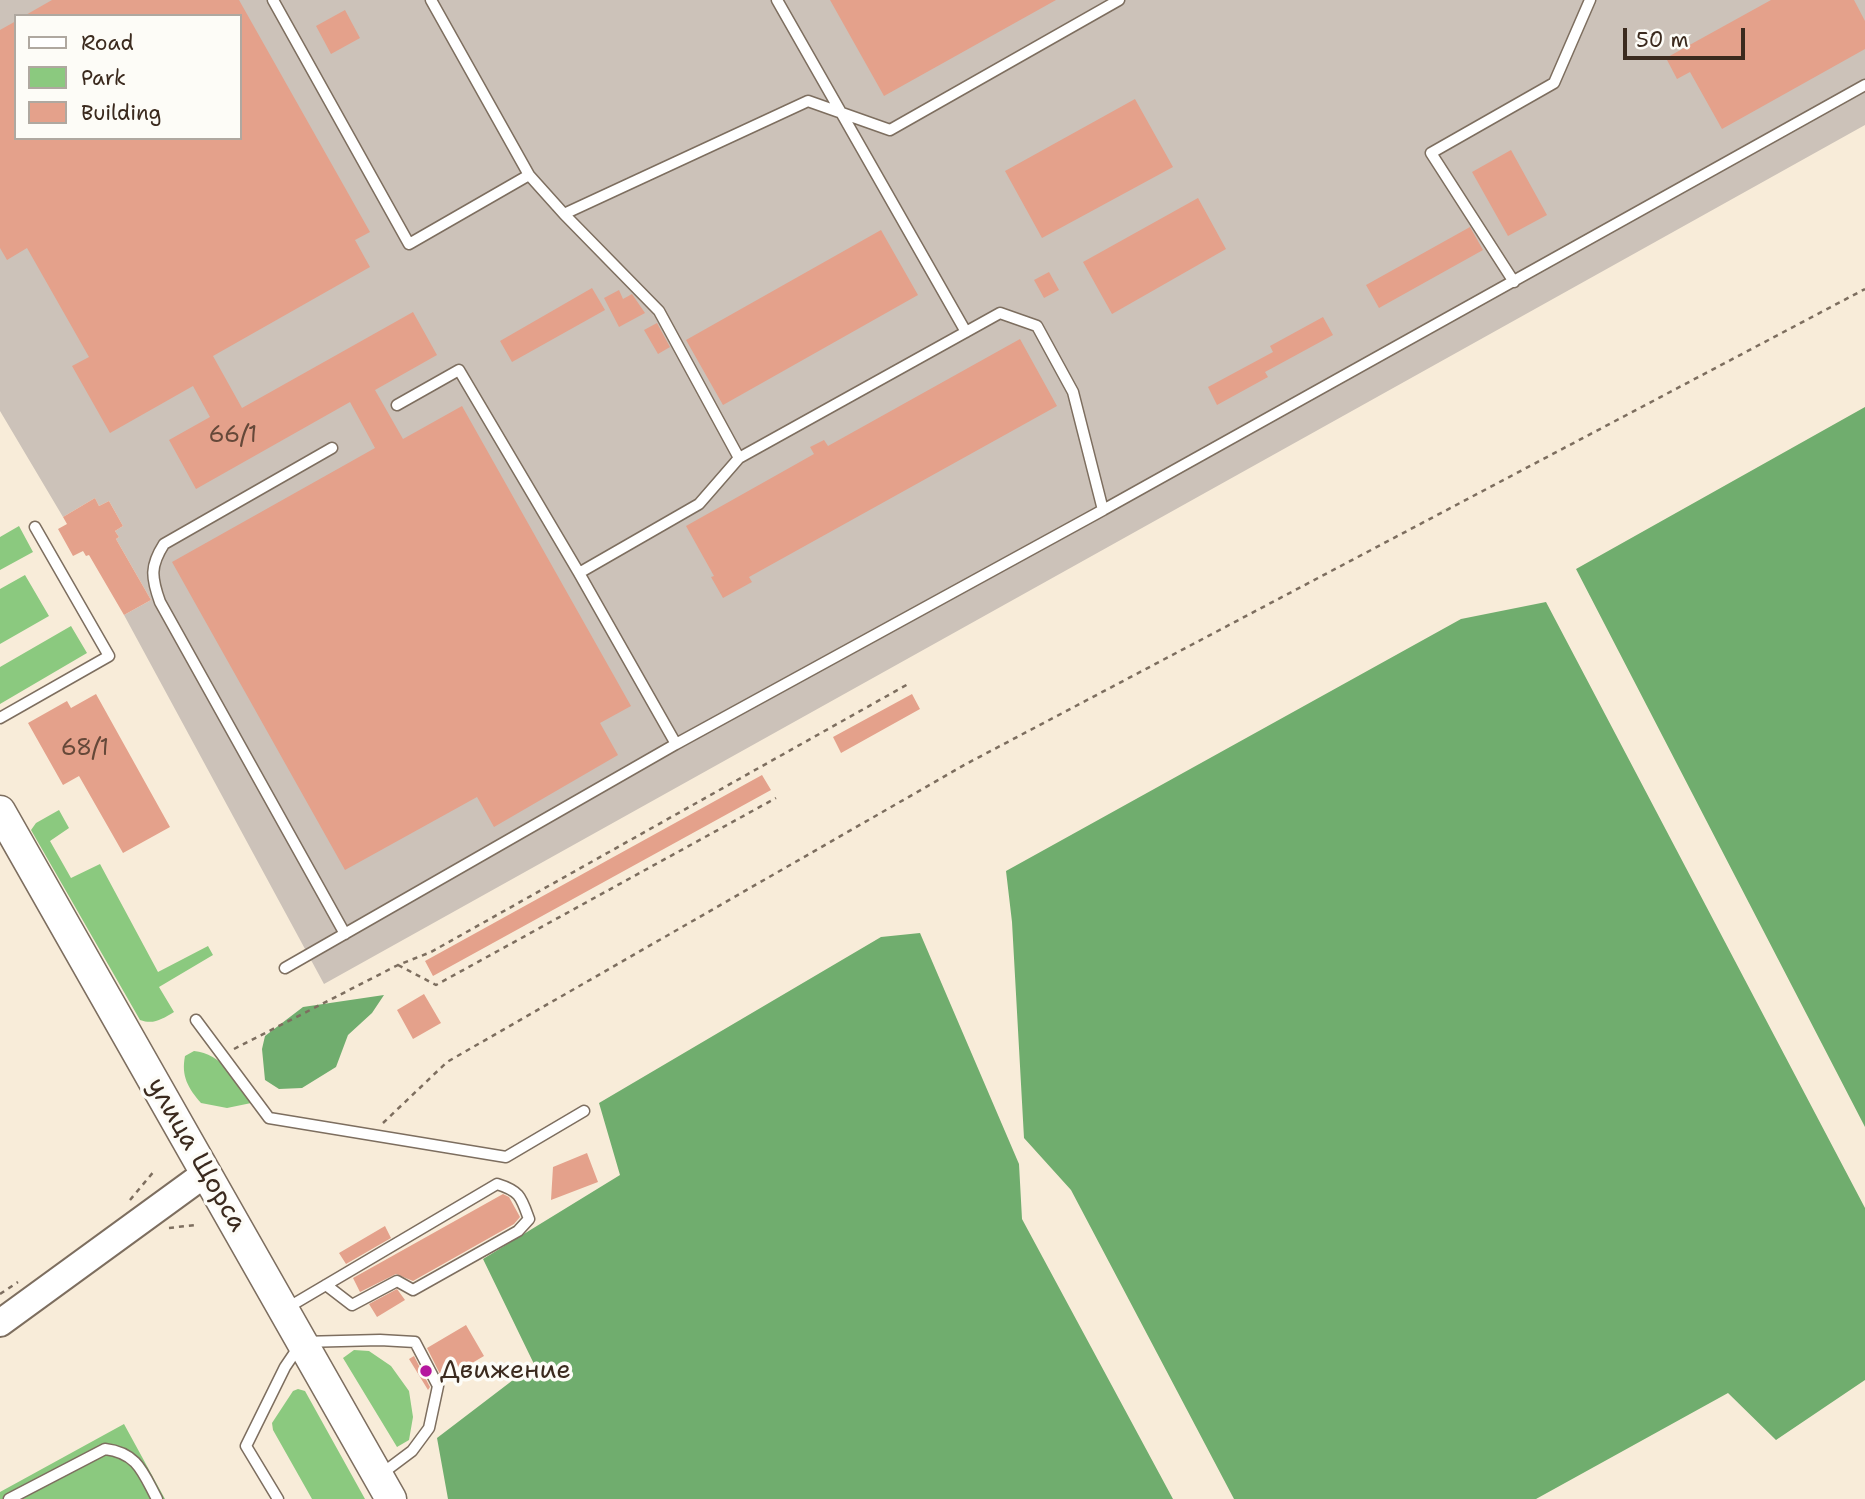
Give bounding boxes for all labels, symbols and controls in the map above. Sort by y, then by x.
legend [14,14,242,140]
scale bar [1627,14,1750,58]
text: 50 m [1636,26,1689,54]
text: Road [81,29,134,57]
text: Park [81,64,126,92]
text: Building [81,99,161,127]
house number: 66/1 [209,422,257,450]
house number: 68/1 [61,735,109,763]
street label: улица Щорса [139,1073,253,1237]
place label: Движение [440,1355,571,1387]
marker: Движение [418,1363,434,1379]

